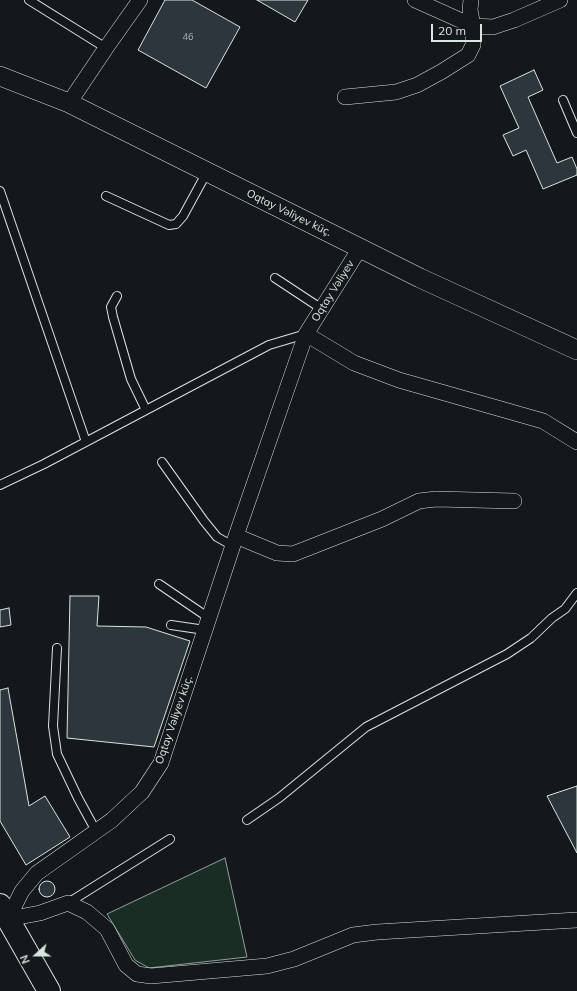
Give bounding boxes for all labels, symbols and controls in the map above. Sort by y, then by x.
scale bar [433,16,484,42]
text: 20 m [438,23,466,38]
house number: 46 [183,32,193,42]
street label: Oqtay Vəliyev küç. [244,187,334,239]
street label: Oqtay Vəliyev [309,258,357,324]
street label: Oqtay Vəliyev küç. [153,674,195,766]
north arrow [16,935,56,975]
text: N [17,953,33,966]

